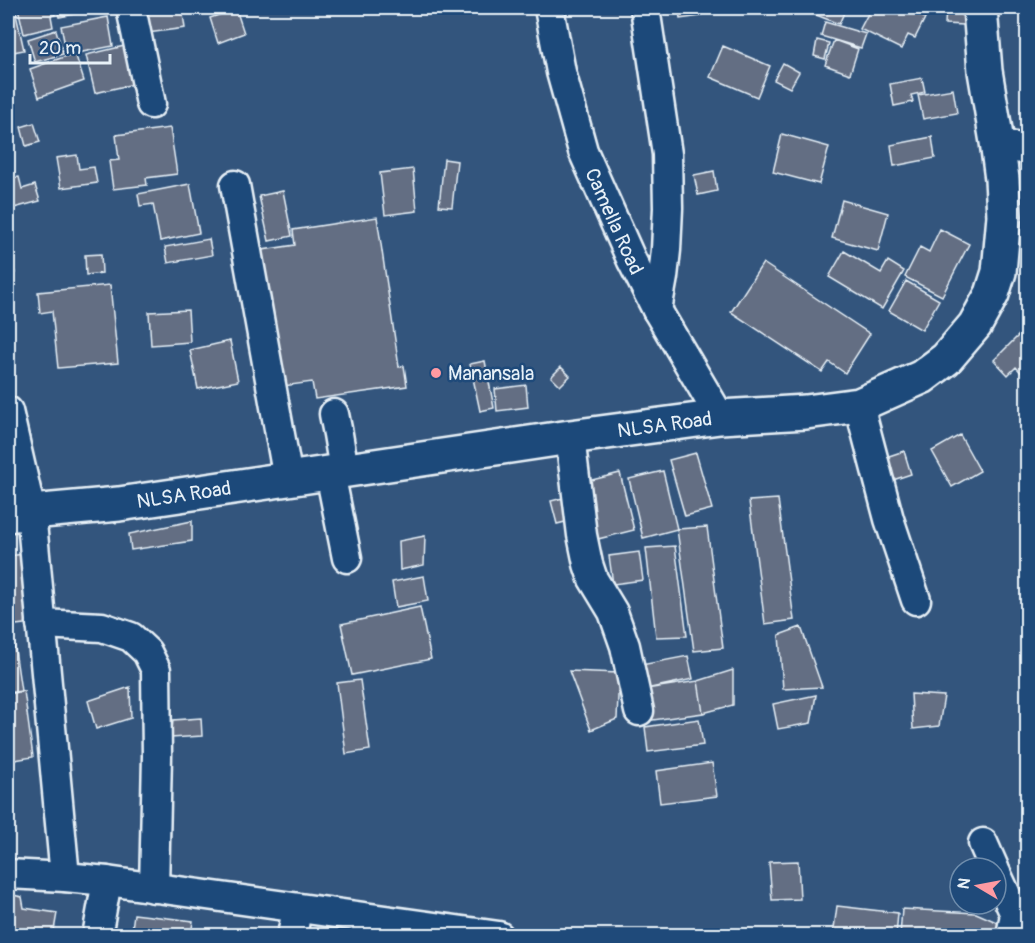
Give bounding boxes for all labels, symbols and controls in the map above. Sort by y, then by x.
scale bar [30,27,110,65]
text: 20 m [39,37,81,60]
street label: Camella Road [579,164,649,279]
place label: Manansala [448,361,534,386]
marker: Manansala [429,366,443,380]
street label: NLSA Road [616,406,714,444]
street label: NLSA Road [135,476,233,514]
north arrow [948,856,1008,916]
text: N [953,876,975,891]

